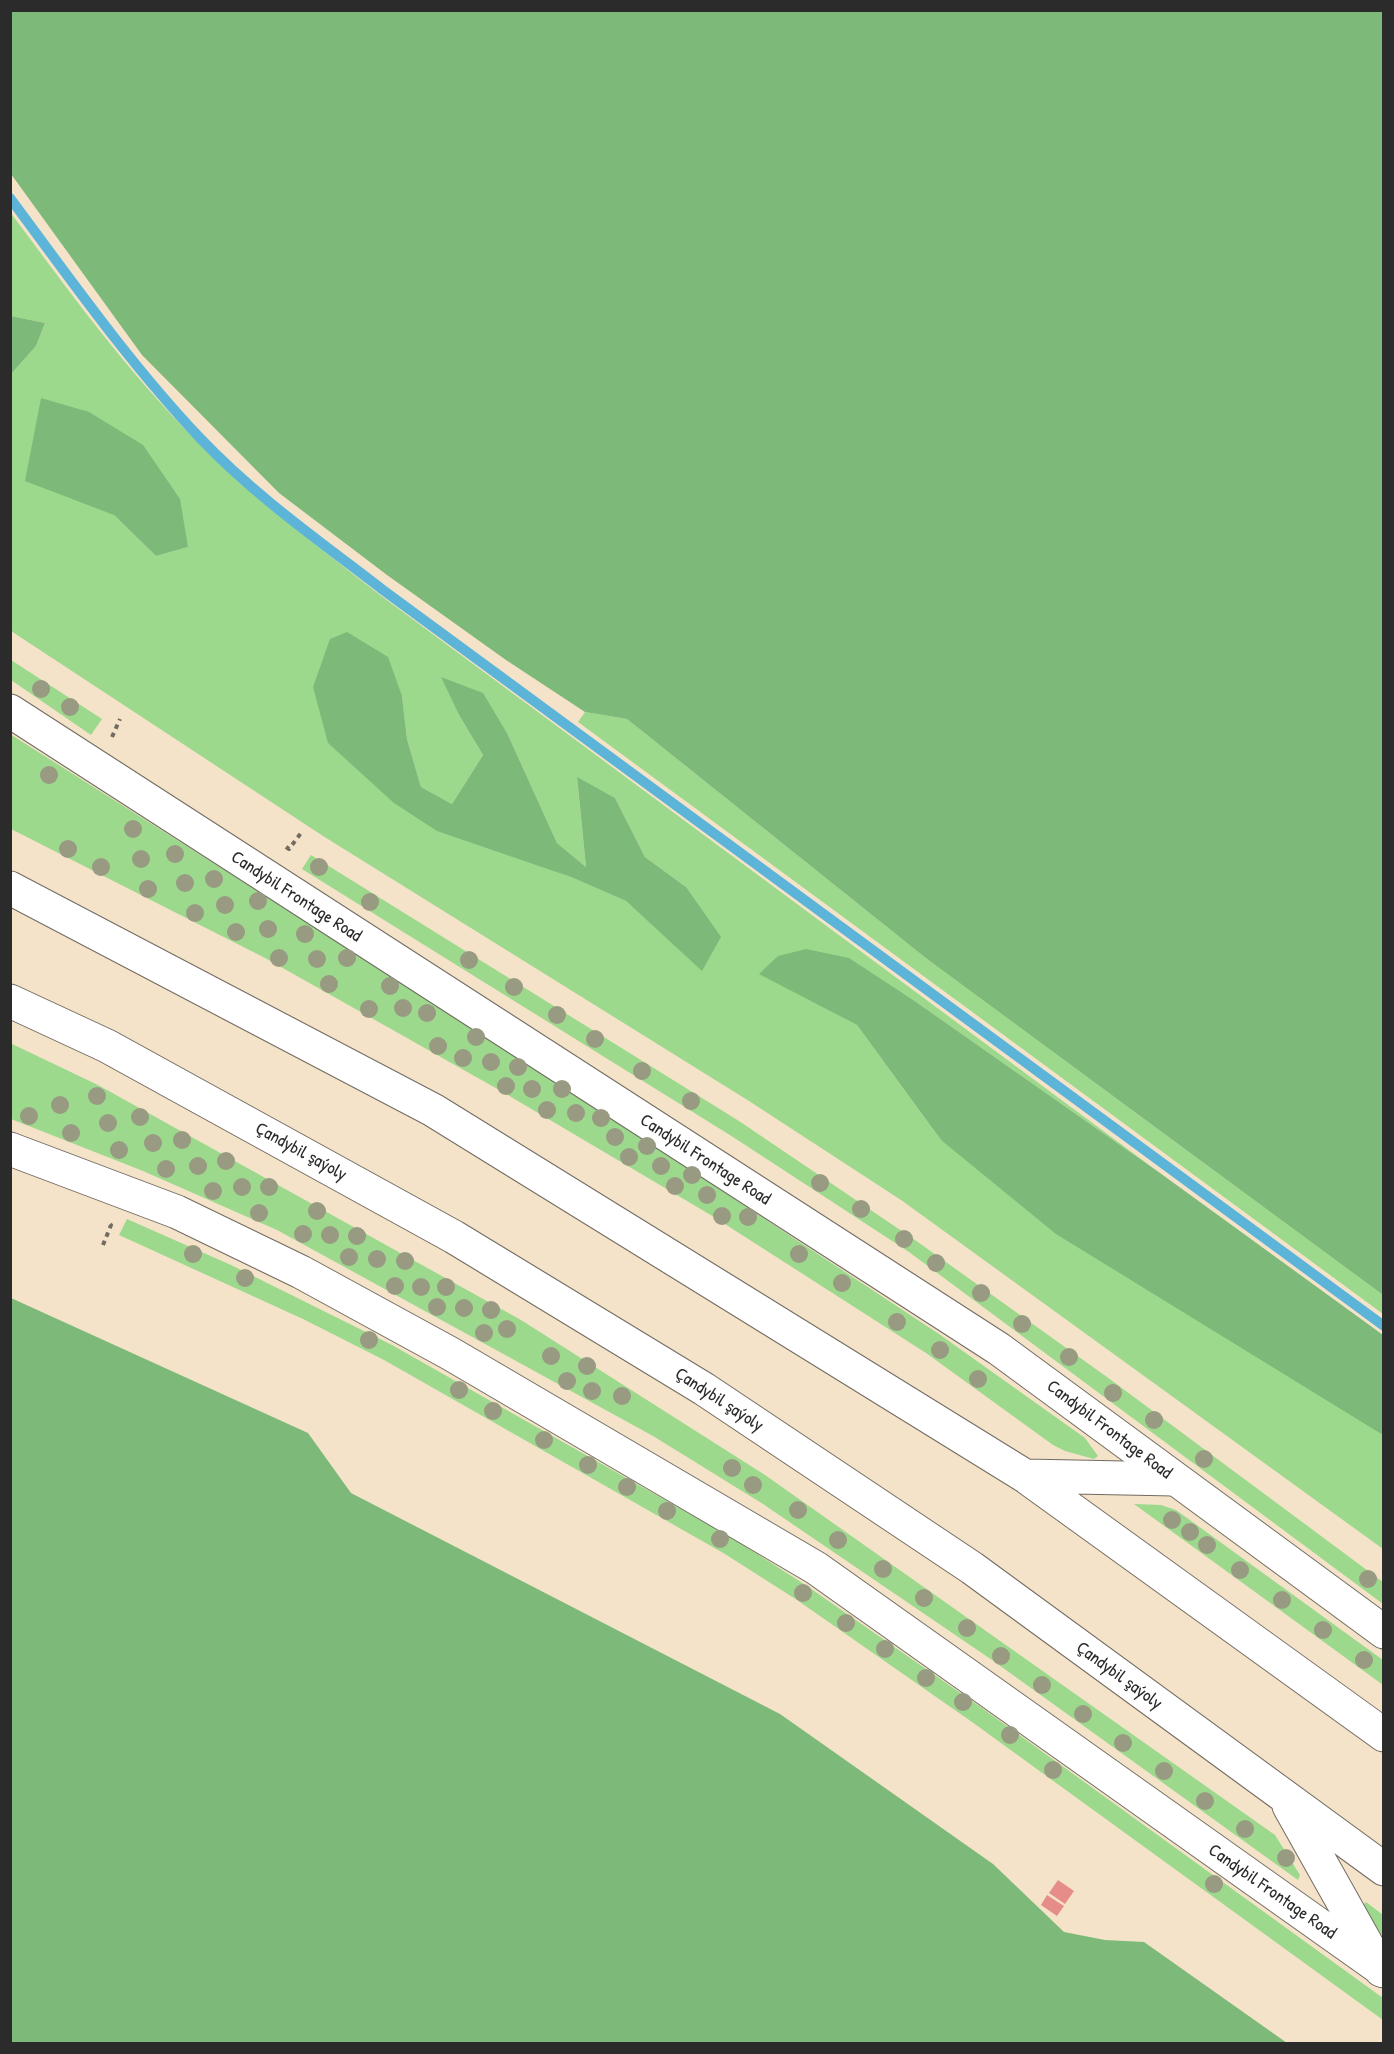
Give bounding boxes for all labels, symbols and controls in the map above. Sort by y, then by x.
street label: Candybil Frontage Road [227,847,365,947]
street label: Candybil Frontage Road [636,1110,774,1210]
street label: Çandybil şaýoly [251,1118,351,1186]
street label: Çandybil şaýoly [671,1363,767,1437]
street label: Candybil Frontage Road [1042,1376,1176,1484]
street label: Çandybil şaýoly [1072,1637,1166,1715]
street label: Candybil Frontage Road [1204,1840,1340,1944]

